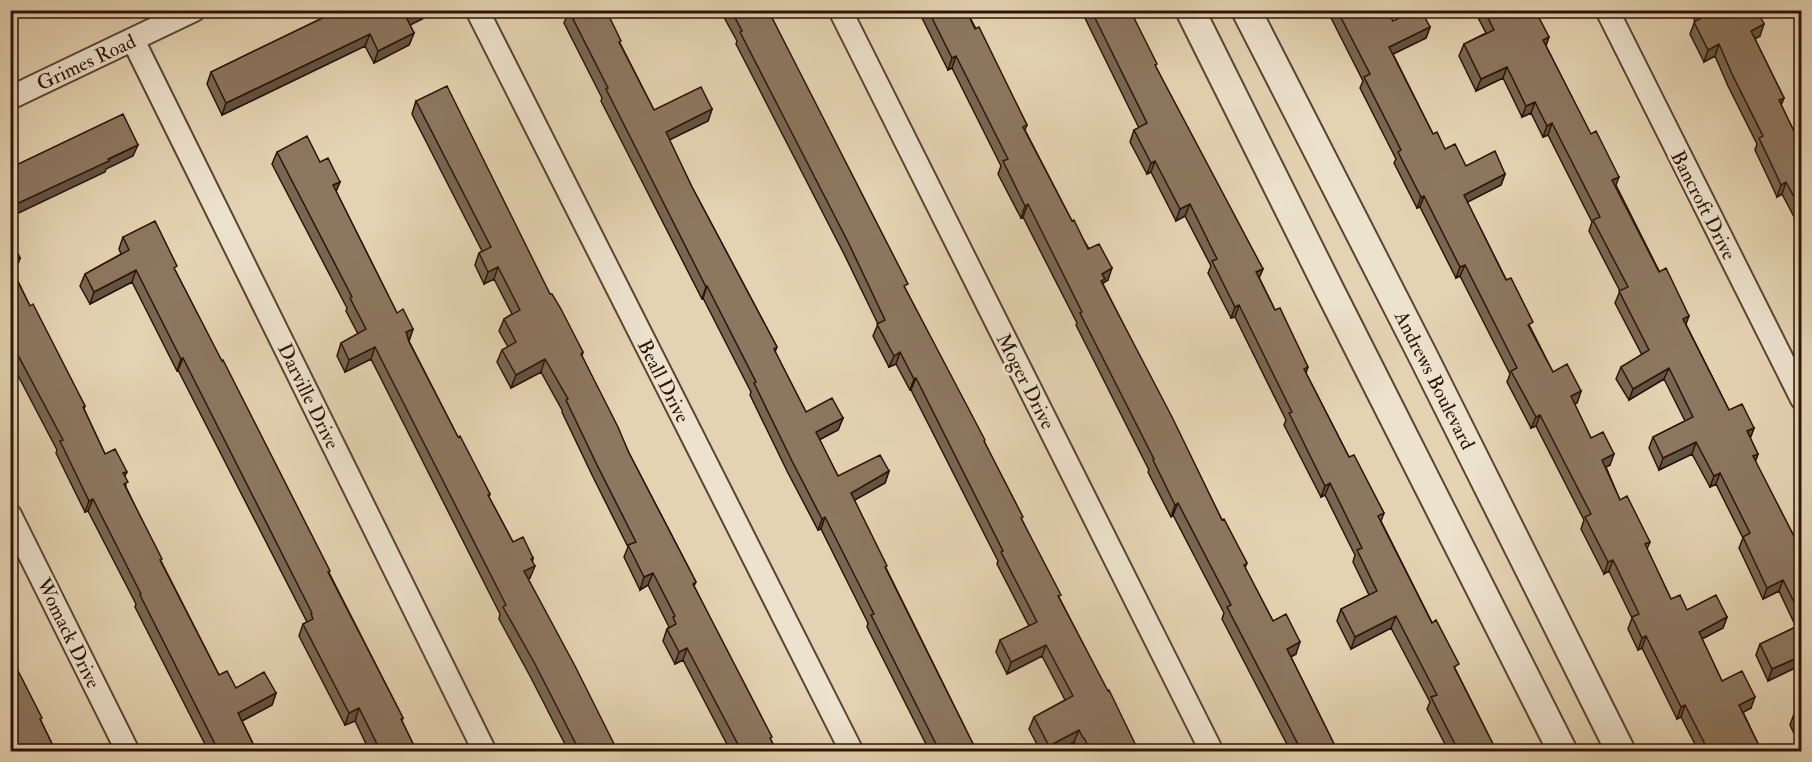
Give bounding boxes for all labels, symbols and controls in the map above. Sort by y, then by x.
street label: Grimes Road [33,29,140,96]
street label: Bancroft Drive [1665,146,1742,264]
street label: Andrews Boulevard [1388,306,1480,454]
street label: Moger Drive [991,329,1060,433]
street label: Beall Drive [632,335,695,427]
street label: Darville Drive [272,339,345,453]
street label: Womack Drive [31,573,106,692]

